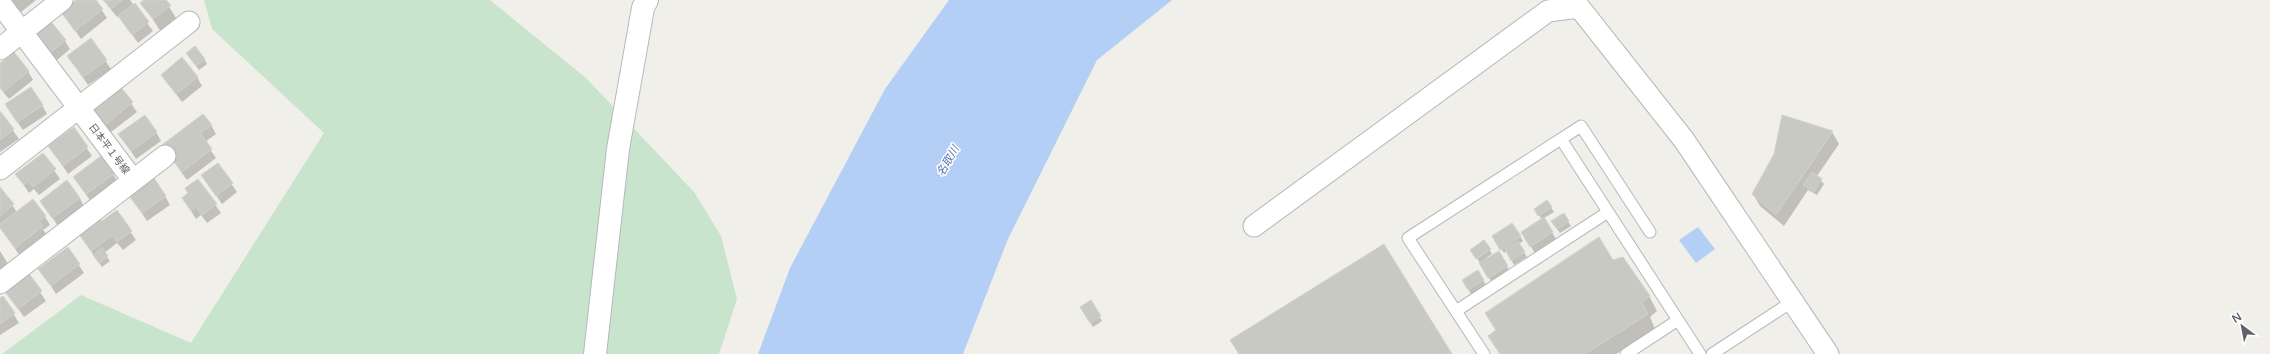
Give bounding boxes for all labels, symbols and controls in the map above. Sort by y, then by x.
street label: 日本平１号線 [86,121,132,177]
water label: 名取川 [934,143,962,179]
north arrow [2222,306,2262,346]
text: N [2230,310,2244,326]

